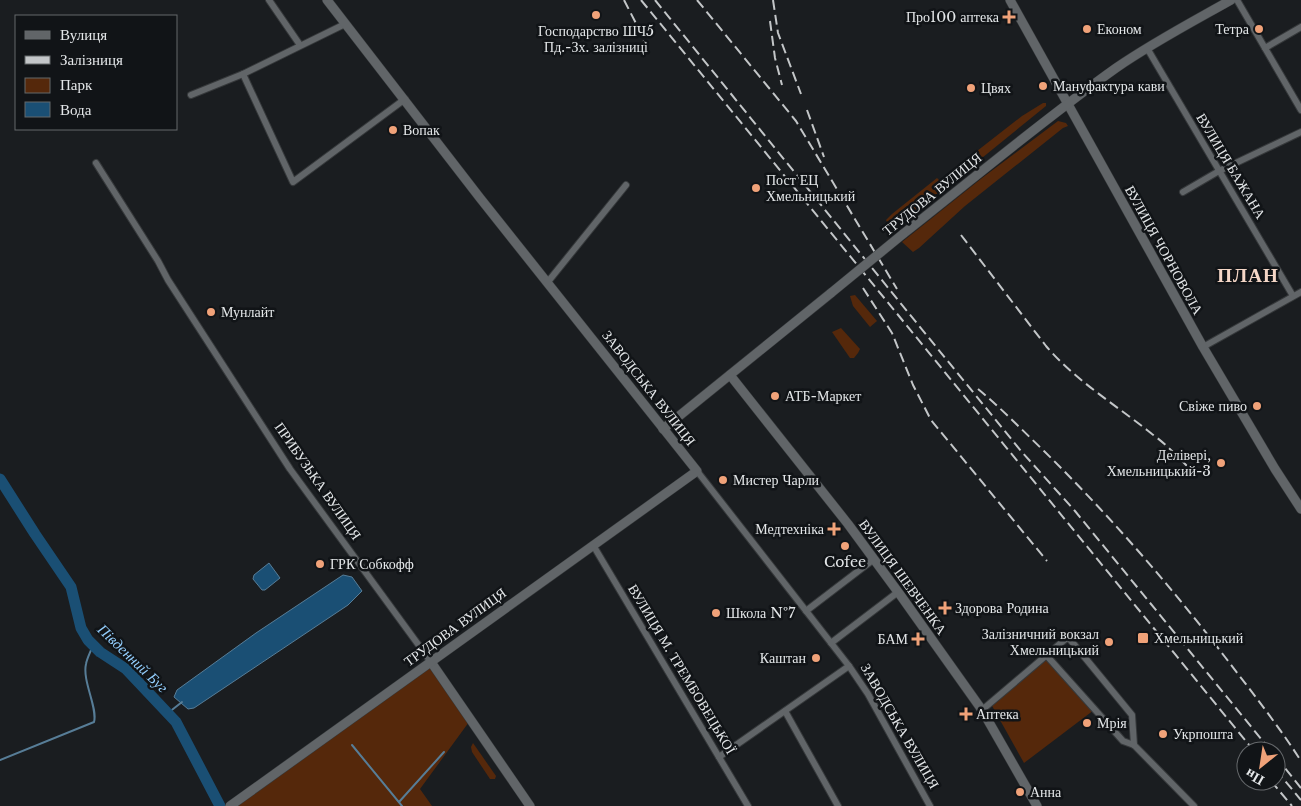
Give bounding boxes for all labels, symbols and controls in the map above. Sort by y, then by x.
place label: Про100 аптека [906,8,1000,26]
marker: Господарство ШЧ5 Пд.-Зх. залізниці [590,9,602,21]
marker: Про100 аптека [1003,11,1015,23]
legend [15,15,178,130]
place label: Економ [1097,20,1142,38]
place label: Тетра [1215,20,1250,38]
place label: Господарство ШЧ5 Пд.-Зх. залізниці [538,22,654,56]
marker: Економ [1081,23,1093,35]
marker: Тетра [1253,23,1265,35]
text: Вулиця [60,25,107,44]
text: Залізниця [60,50,123,69]
text: Парк [60,75,93,94]
place label: Мануфактура кави [1053,77,1165,95]
place label: Цвях [981,79,1011,97]
marker: Мануфактура кави [1037,80,1049,92]
marker: Цвях [965,82,977,94]
text: Вода [60,100,92,119]
street label: ВУЛИЦЯ БАЖАНА [1192,110,1270,223]
place label: Вопак [403,121,440,139]
marker: Вопак [387,124,399,136]
street label: ТРУДОВА ВУЛИЦЯ [879,149,985,239]
place label: Пост ЕЦ Хмельницький [766,171,856,205]
marker: Пост ЕЦ Хмельницький [750,182,762,194]
street label: ВУЛИЦЯ ЧОРНОВОЛА [1121,182,1207,319]
district label: ПЛАН [1217,264,1279,287]
place label: Мунлайт [221,303,274,321]
marker: Мунлайт [205,306,217,318]
street label: ЗАВОДСЬКА ВУЛИЦЯ [598,327,700,449]
place label: АТБ-Маркет [785,387,861,405]
marker: АТБ-Маркет [769,390,781,402]
place label: Свіже пиво [1179,397,1247,415]
marker: Свіже пиво [1251,400,1263,412]
street label: ПРИБУЗЬКА ВУЛИЦЯ [271,419,365,543]
place label: Делівері, Хмельницький-3 [1107,446,1211,480]
marker: Делівері, Хмельницький-3 [1215,457,1227,469]
place label: Мистер Чарли [733,471,820,489]
marker: Мистер Чарли [717,474,729,486]
street label: ВУЛИЦЯ ШЕВЧЕНКА [855,516,951,639]
place label: Медтехніка [755,520,825,538]
marker: Медтехніка [828,523,840,535]
marker: Cofee [839,540,851,552]
place label: Cofee [824,553,866,571]
place label: ГРК Собкофф [330,555,414,573]
marker: ГРК Собкофф [314,558,326,570]
street label: ВУЛИЦЯ М. ТРЕМБОВЕЦЬКОЇ [624,581,740,757]
street label: ТРУДОВА ВУЛИЦЯ [400,584,510,670]
place label: Здорова Родина [955,599,1050,617]
marker: Здорова Родина [939,602,951,614]
place label: Школа №7 [726,604,796,622]
marker: Школа №7 [710,607,722,619]
water label: Південний Буг [93,619,172,696]
place label: Залізничний вокзал Хмельницький [982,625,1100,659]
place label: Хмельницький [1154,629,1244,647]
place label: БАМ [878,630,909,648]
marker: Хмельницький [1136,631,1150,645]
marker: БАМ [912,633,924,645]
marker: Залізничний вокзал Хмельницький [1103,636,1115,648]
place label: Каштан [760,649,806,667]
marker: Каштан [810,652,822,664]
street label: ЗАВОДСЬКА ВУЛИЦЯ [857,660,943,792]
place label: Аптека [976,705,1020,723]
marker: Аптека [960,708,972,720]
place label: Мрія [1097,714,1127,732]
marker: Мрія [1081,717,1093,729]
place label: Укрпошта [1173,725,1234,743]
marker: Укрпошта [1157,728,1169,740]
north arrow [1236,741,1286,791]
text: Пн [1242,765,1267,790]
place label: Анна [1030,783,1062,801]
marker: Анна [1014,786,1026,798]

